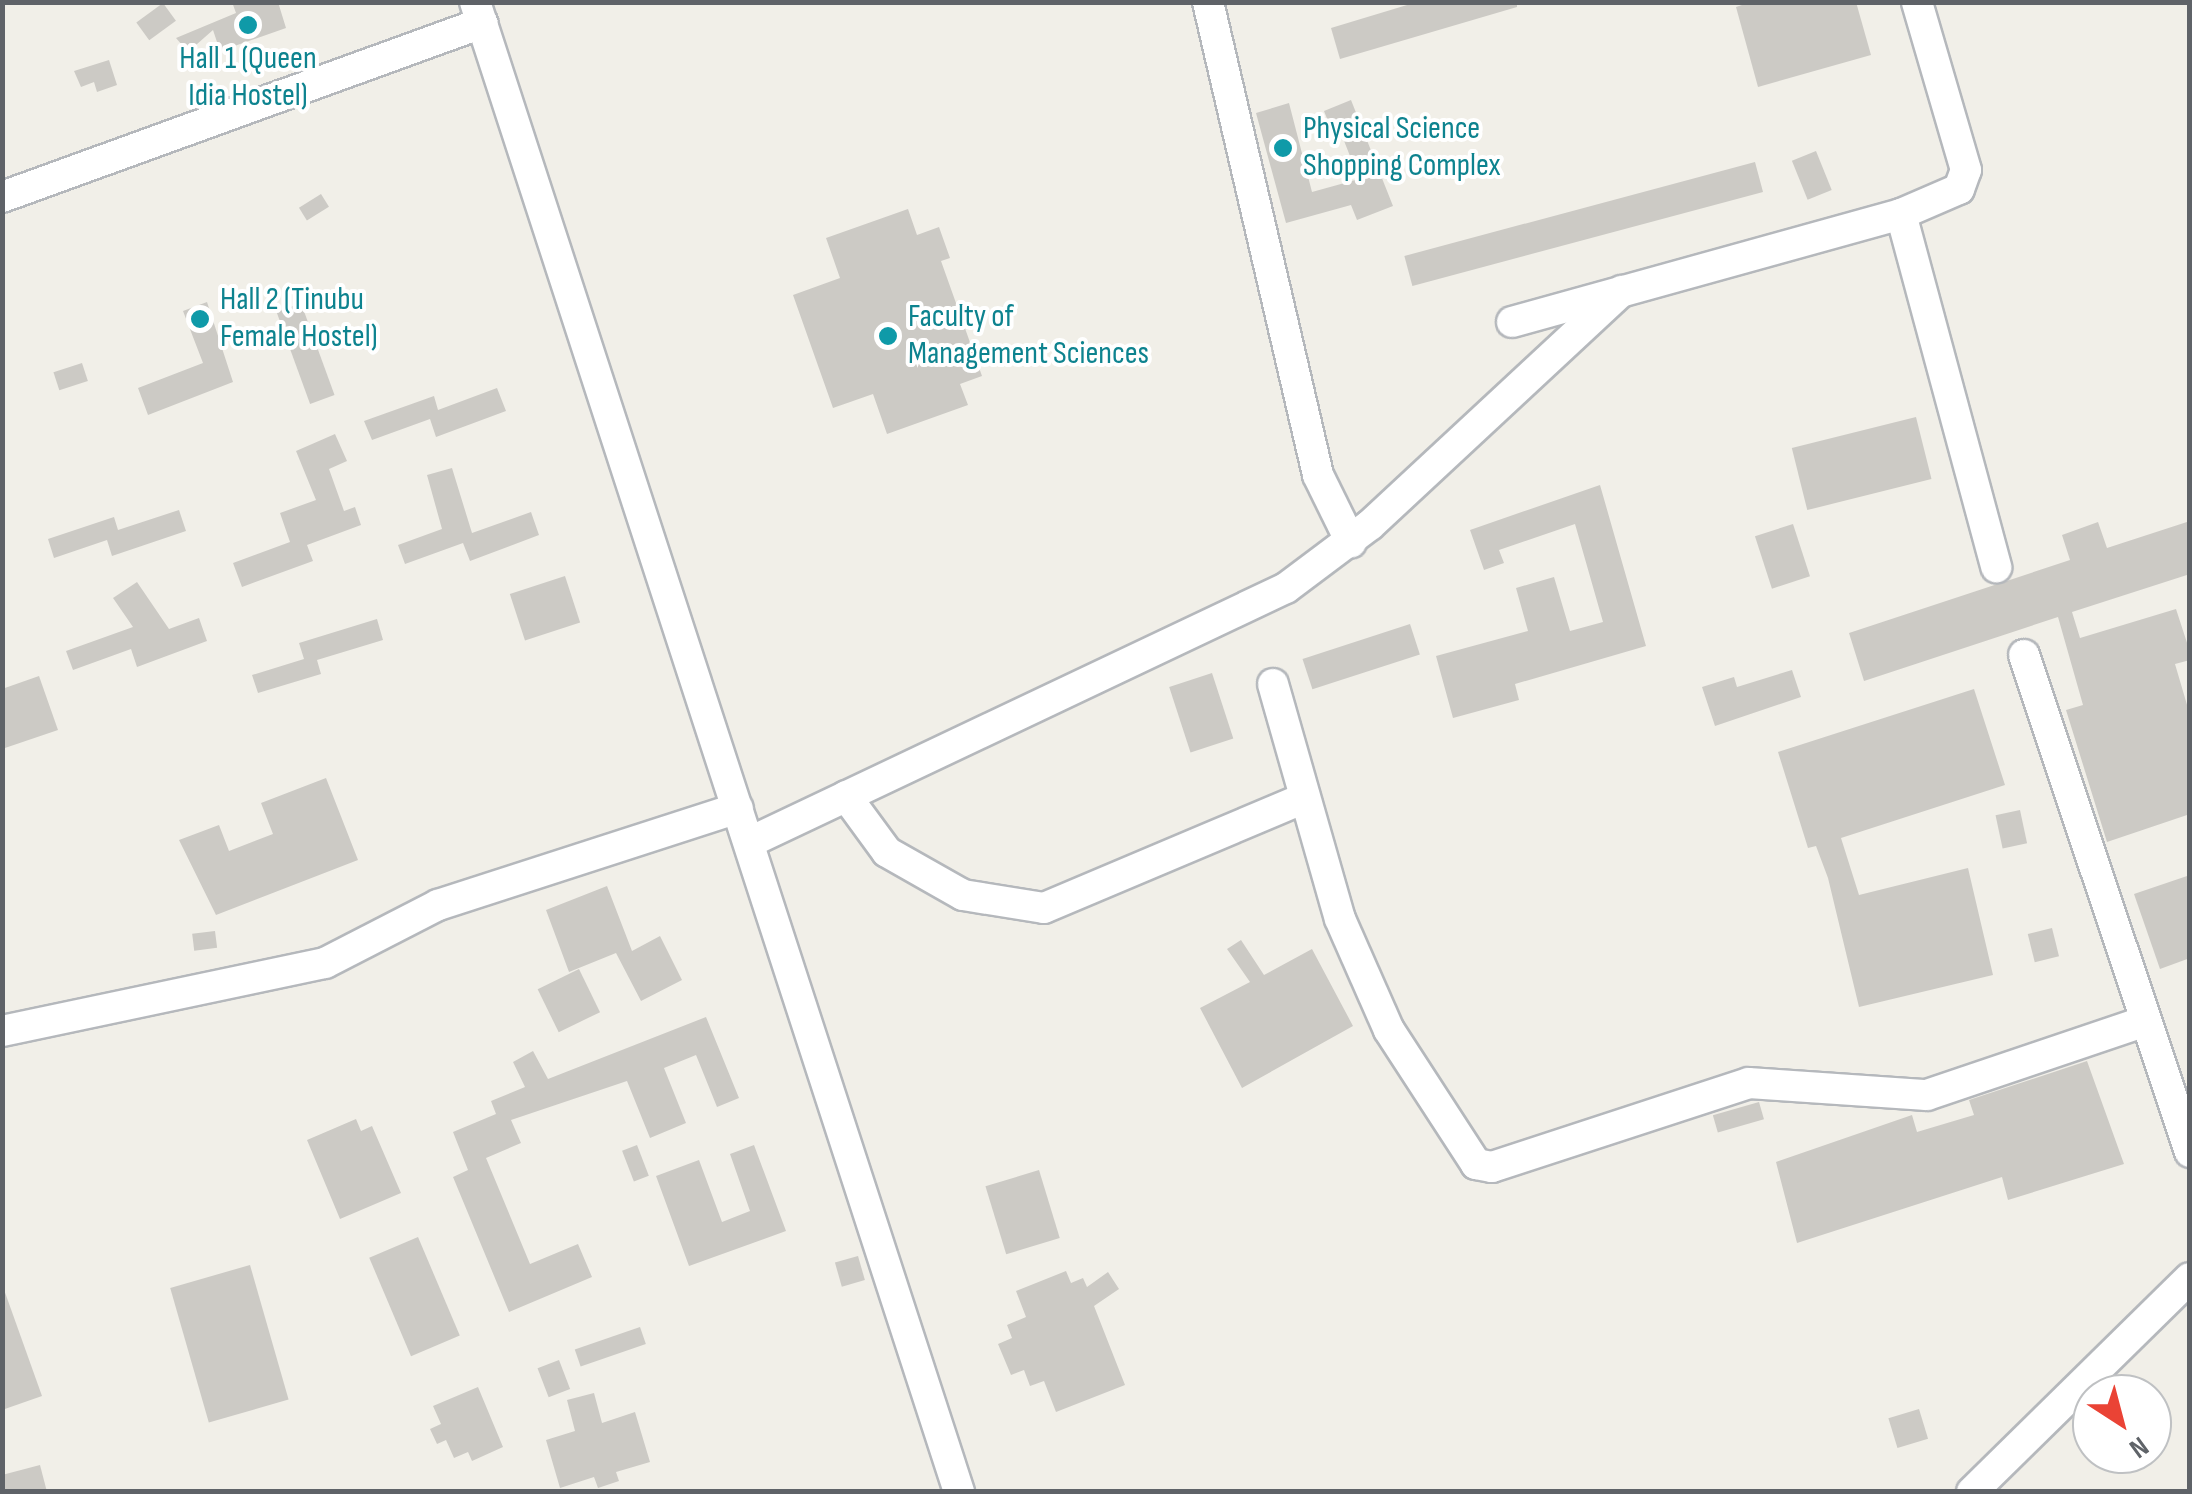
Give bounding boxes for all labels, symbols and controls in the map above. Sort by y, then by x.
marker: Hall 1 (Queen Idia Hostel) [237,14,259,36]
place label: Hall 1 (Queen Idia Hostel) [179,41,317,116]
place label: Physical Science Shopping Complex [1303,111,1501,186]
marker: Physical Science Shopping Complex [1272,137,1294,159]
place label: Hall 2 (Tinubu Female Hostel) [220,282,378,357]
place label: Faculty of Management Sciences [908,299,1149,374]
marker: Hall 2 (Tinubu Female Hostel) [189,308,211,330]
marker: Faculty of Management Sciences [877,325,899,347]
north arrow [2072,1374,2172,1474]
text: N [2123,1429,2155,1465]

